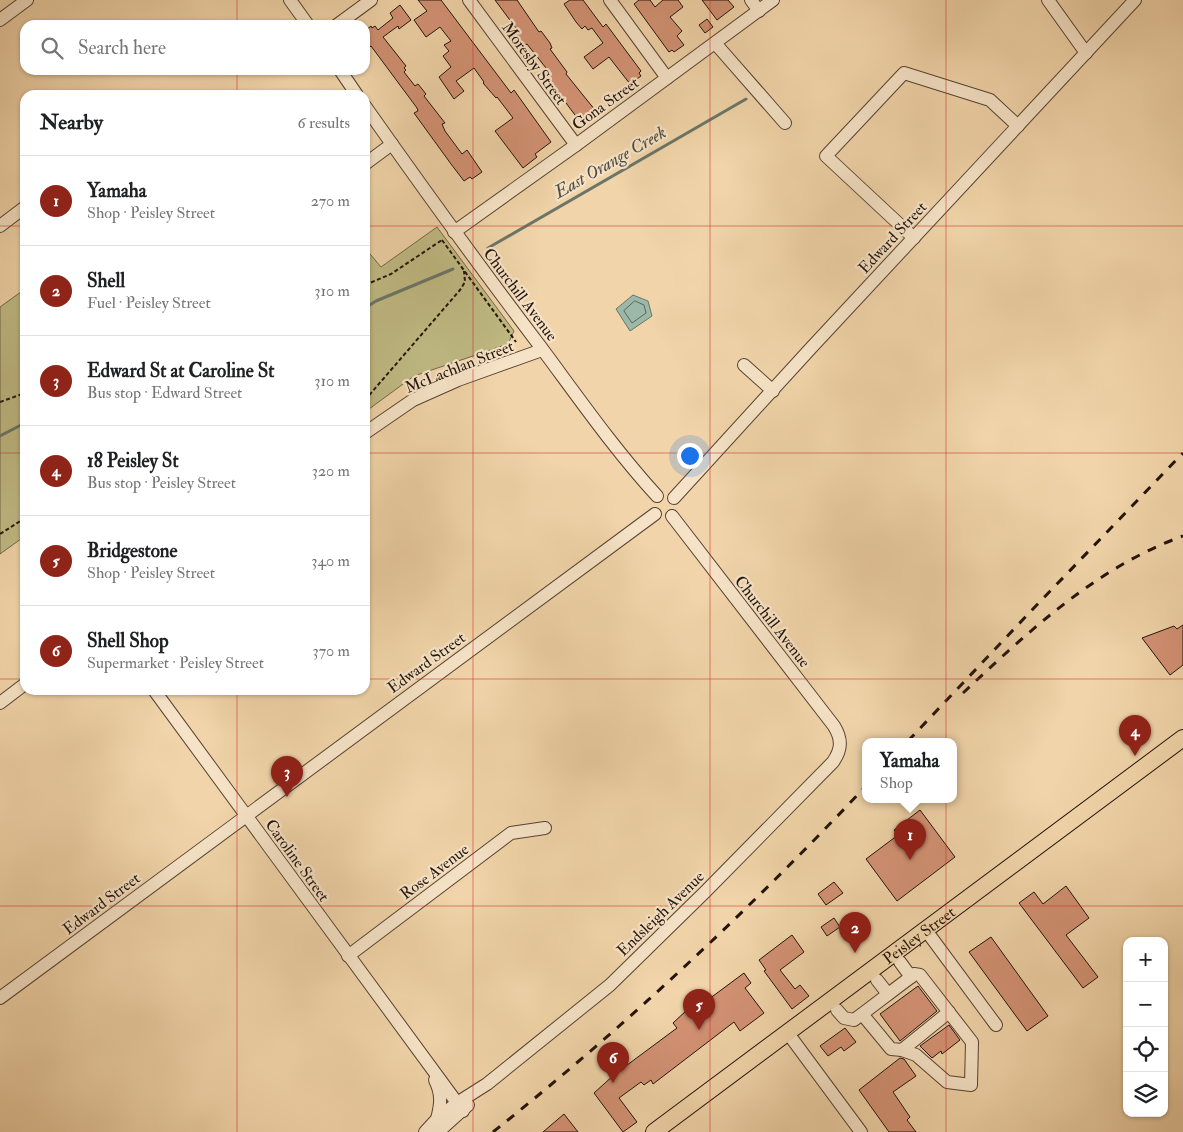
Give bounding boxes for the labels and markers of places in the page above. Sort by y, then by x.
pin: 4 [1119,715,1151,756]
pin: 3 [271,756,303,797]
pin: 1 [894,819,926,860]
pin: 2 [839,912,871,953]
pin: 5 [683,989,715,1030]
pin: 6 [597,1042,629,1083]

